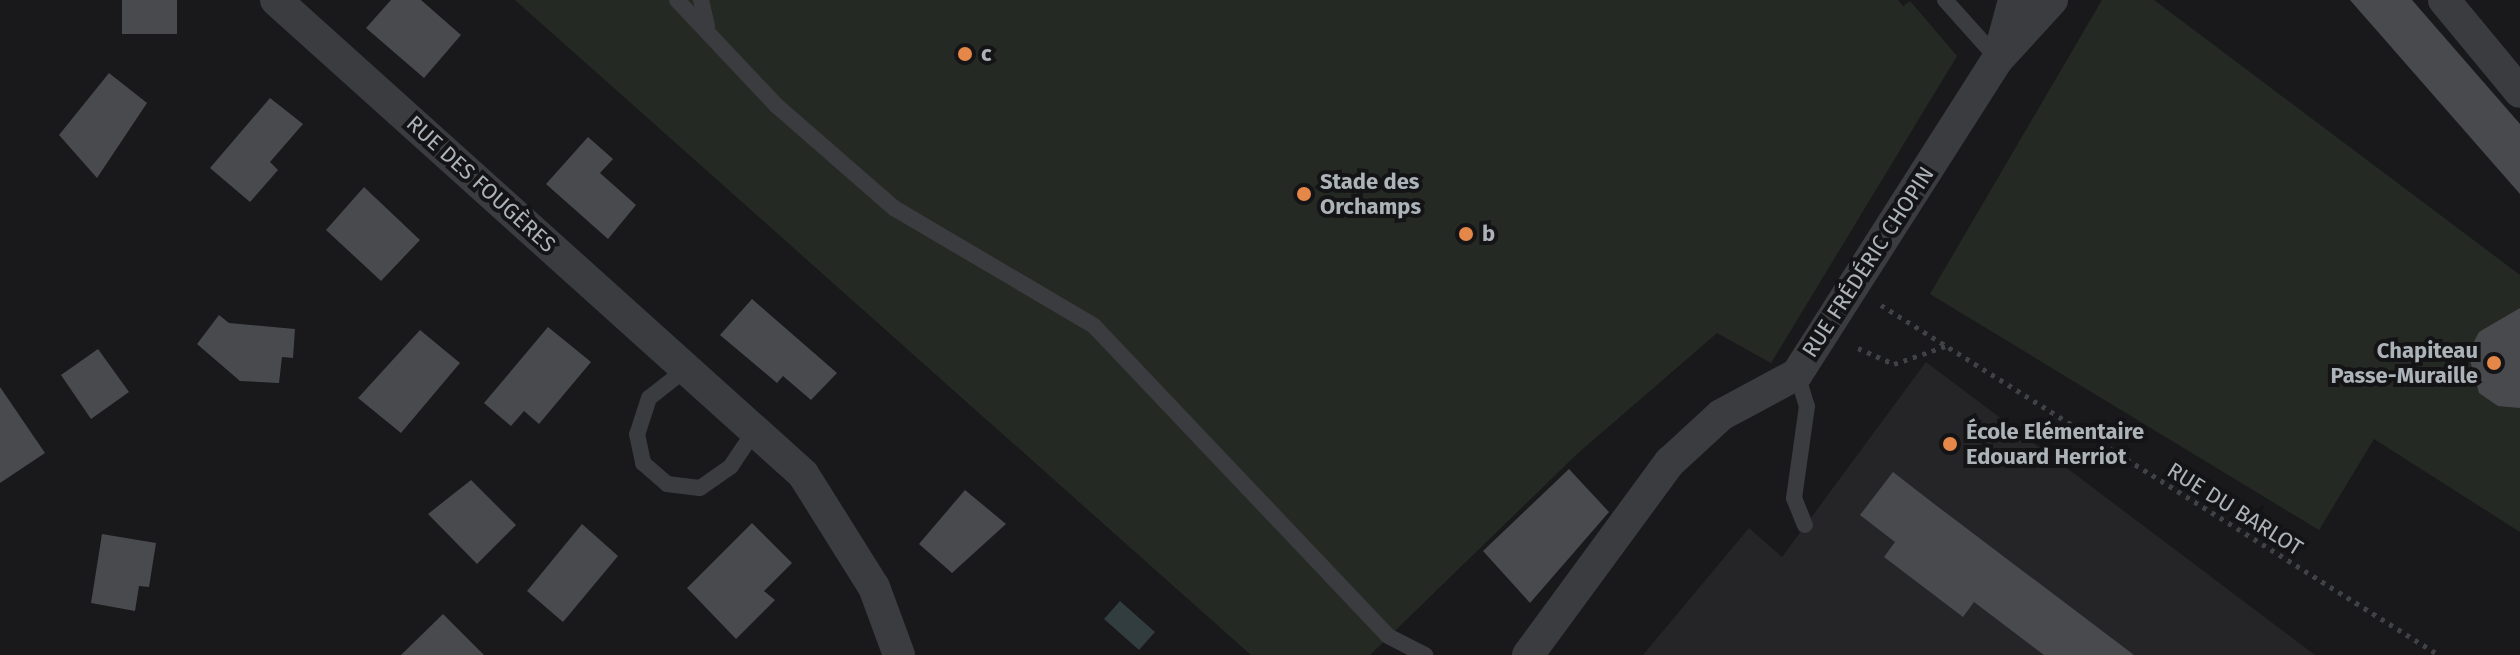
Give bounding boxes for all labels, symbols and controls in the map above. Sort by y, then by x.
place label: c [981,41,992,67]
marker: c [956,45,974,63]
street label: RUE DES FOUGÈRES [401,110,561,258]
street label: RUE FRÉDÉRIC CHOPIN [1797,162,1939,362]
place label: Stade des Orchamps [1320,168,1421,220]
marker: Stade des Orchamps [1295,185,1313,203]
place label: b [1482,221,1495,247]
marker: b [1457,225,1475,243]
place label: Chapiteau Passe-Muraille [2331,337,2478,388]
marker: Chapiteau Passe-Muraille [2485,354,2503,372]
place label: École Elémentaire Edouard Herriot [1966,418,2144,470]
marker: École Elémentaire Edouard Herriot [1941,435,1959,453]
street label: RUE DU BARLOT [2162,457,2308,561]

